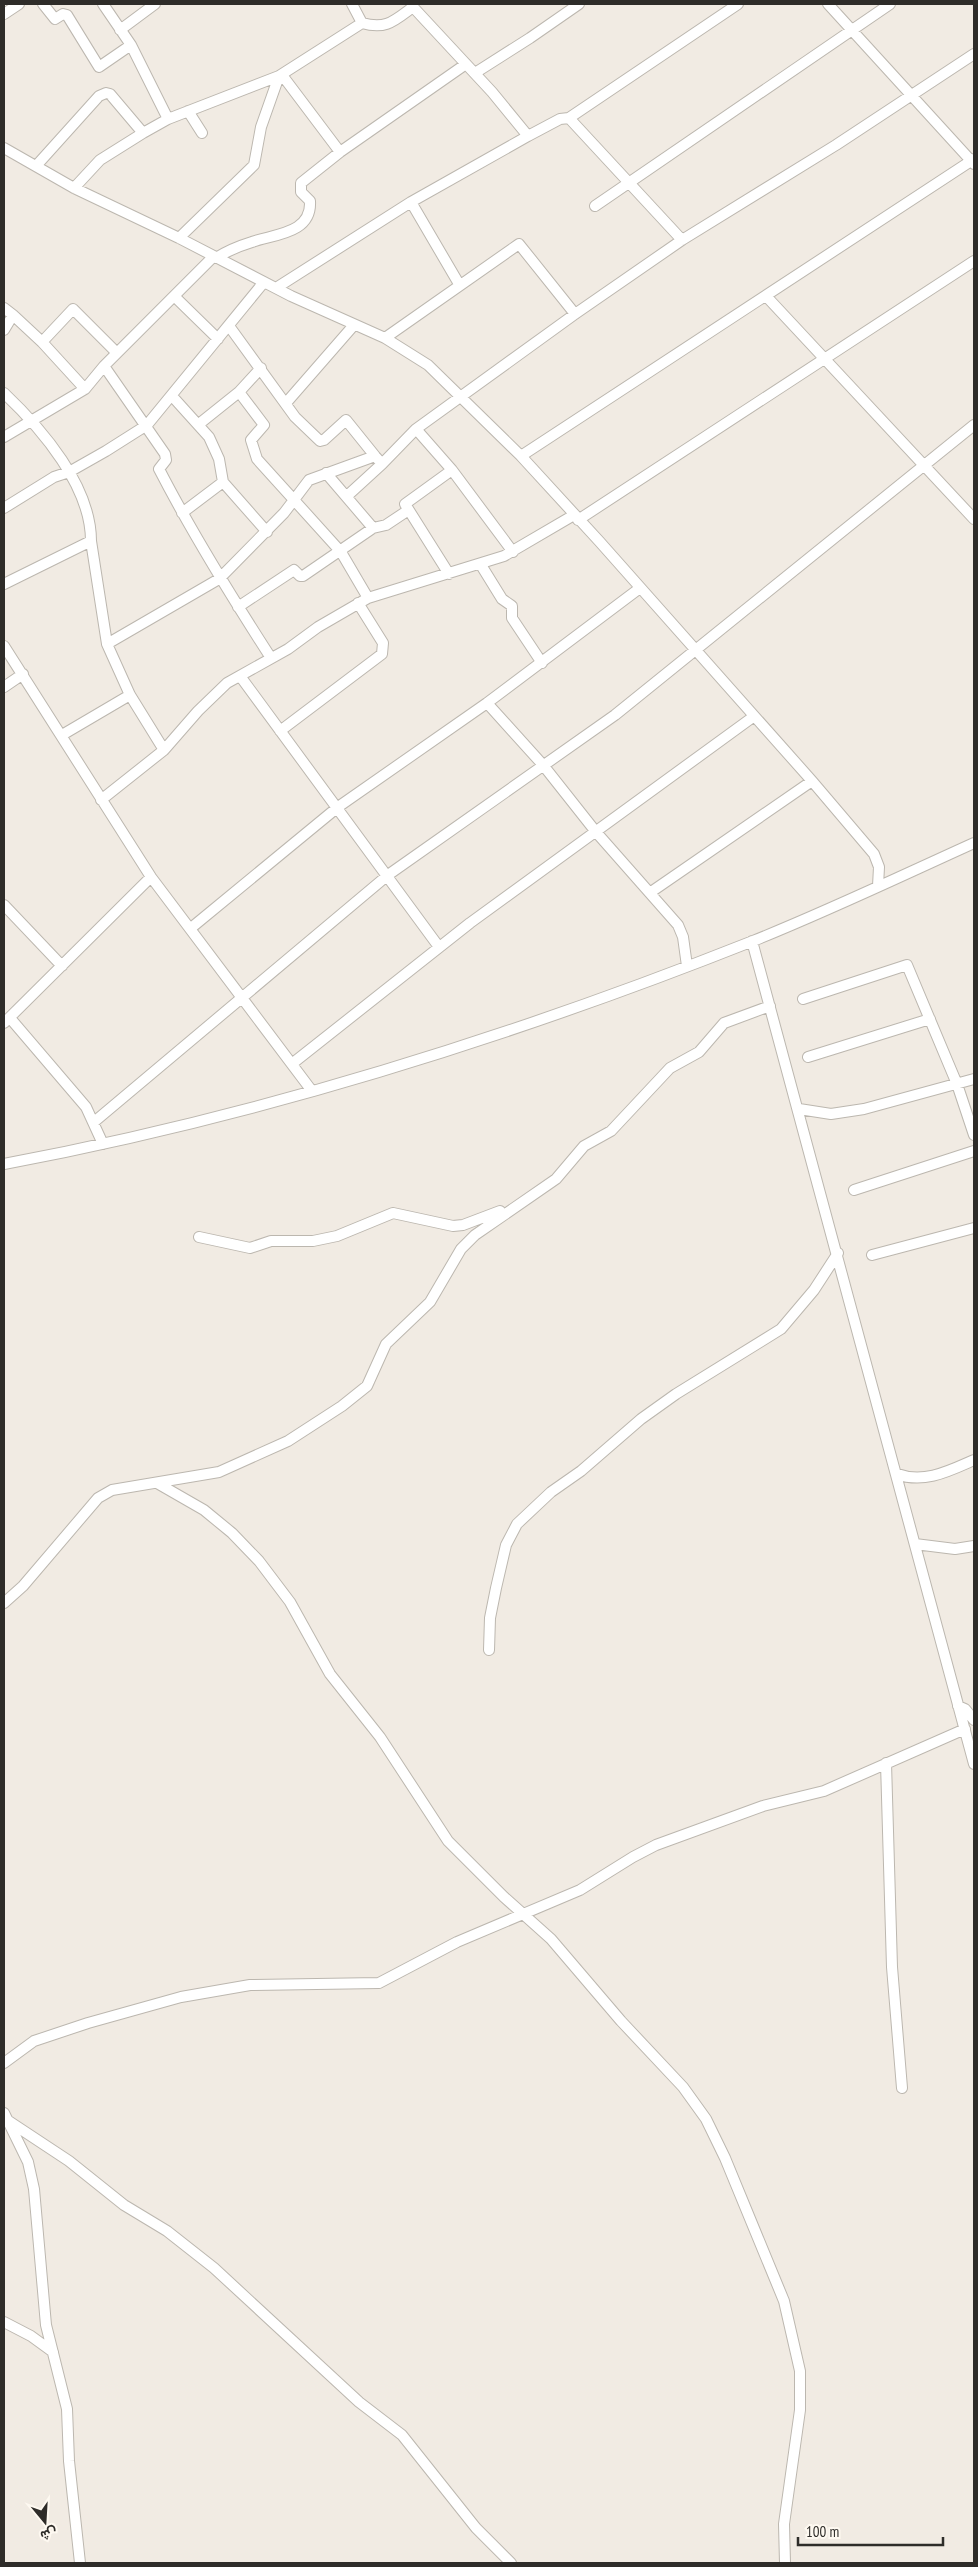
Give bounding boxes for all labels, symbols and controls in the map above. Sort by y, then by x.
north arrow [20,2497,70,2547]
scale bar [798,2514,943,2546]
text: 100 m [806,2522,839,2541]
text: ش [38,2523,60,2546]

